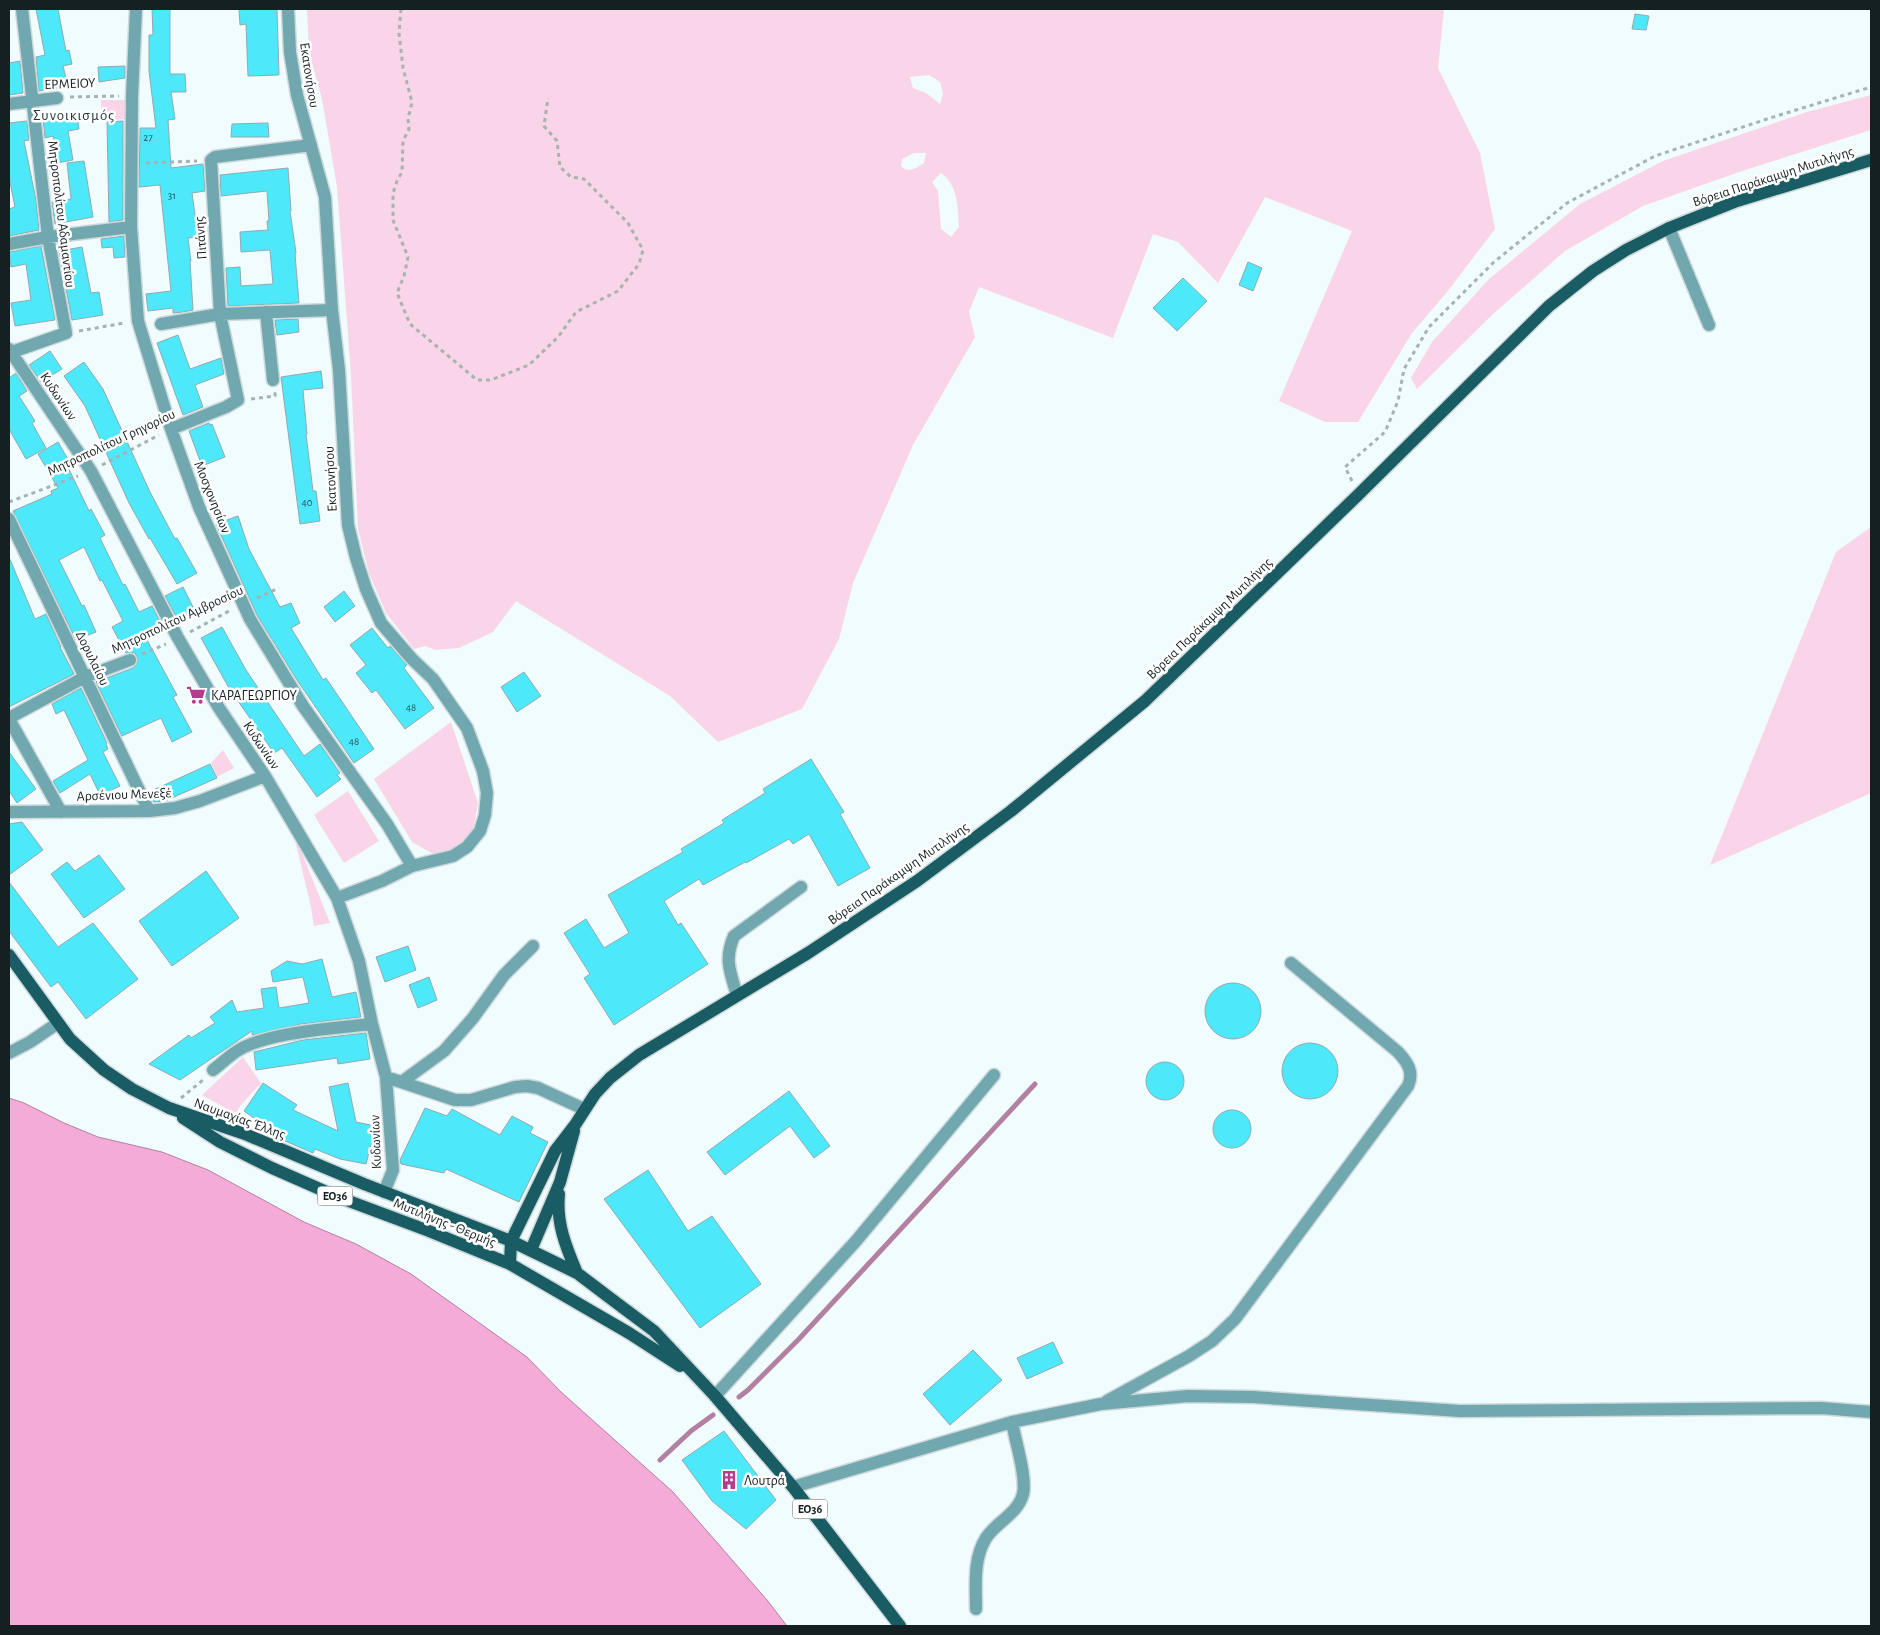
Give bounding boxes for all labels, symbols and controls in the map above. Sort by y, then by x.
street label: Εκατονήσου [297,42,321,109]
street label: ΕΡΜΕΙΟΥ [44,76,96,92]
district label: Συνοικισμός [33,108,115,123]
house number: 27 [143,132,153,143]
street label: Μητροπολίτου Αδαμαντίου [45,140,77,288]
street label: Βόρεια Παράκαμψη Μυτιλήνης [1691,144,1856,210]
house number: 31 [168,190,176,201]
street label: Πιτάνης [192,215,209,260]
street label: Κυδωνίων [37,370,79,423]
street label: Μητροπολίτου Γρηγορίου [45,407,178,479]
street label: Εκατονήσου [322,446,340,512]
street label: Μοσχονησίων [191,459,233,535]
house number: 40 [301,497,313,508]
street label: Βόρεια Παράκαμψη Μυτιλήνης [1144,555,1275,682]
street label: Μητροπολίτου Αμβροσίου [109,583,246,657]
street label: Δορυλαίου [73,629,111,688]
supermarket icon: ΚΑΡΑΓΕΩΡΓΙΟΥ [185,684,207,706]
place label: ΚΑΡΑΓΕΩΡΓΙΟΥ [211,689,297,703]
house number: 48 [406,702,416,713]
street label: Κυδωνίων [240,719,282,772]
house number: 48 [349,736,359,747]
street label: Αρσένιου Μενεξέ [76,786,172,804]
street label: Βόρεια Παράκαμψη Μυτιλήνης [826,820,972,928]
street label: Ναυμαχίας Έλλης [192,1096,288,1142]
street label: Κυδωνίων [368,1114,384,1169]
road number: ΕΟ36 [318,1186,352,1206]
street label: Μυτιλήνης - Θερμής [391,1196,498,1250]
building icon: Λουτρά [718,1469,740,1491]
place label: Λουτρά [744,1474,785,1488]
road number: ΕΟ36 [792,1500,828,1518]

